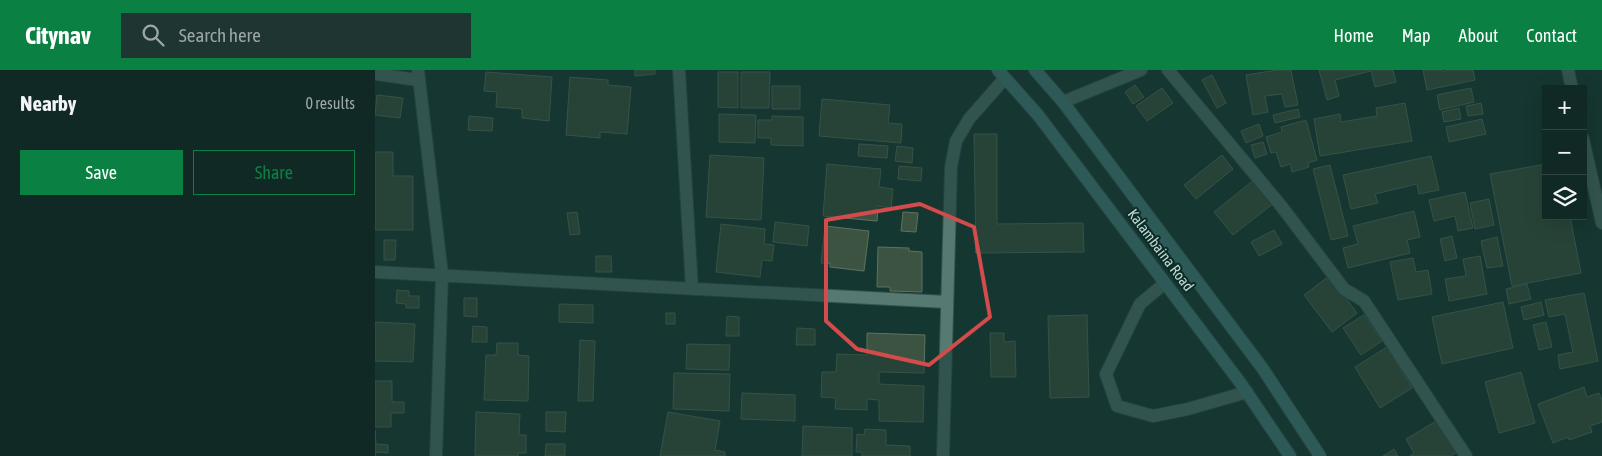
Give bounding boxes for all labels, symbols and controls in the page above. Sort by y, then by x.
search box [121,13,471,58]
icon: search [139,21,167,49]
text: Citynav [25,22,91,49]
text: Search here [179,24,261,46]
text: Home [1334,25,1374,46]
text: Map [1402,25,1431,46]
text: About [1459,25,1498,46]
text: Contact [1526,25,1577,46]
map controls [1542,85,1587,220]
button: + [1542,85,1587,130]
text: Nearby [20,91,76,115]
text: 0 results [305,94,355,112]
button: − [1542,130,1587,175]
button: Save [20,150,183,195]
button: Share [193,150,355,195]
button: layers [1542,175,1587,220]
street label: Kalambaina Road [1125,206,1197,294]

